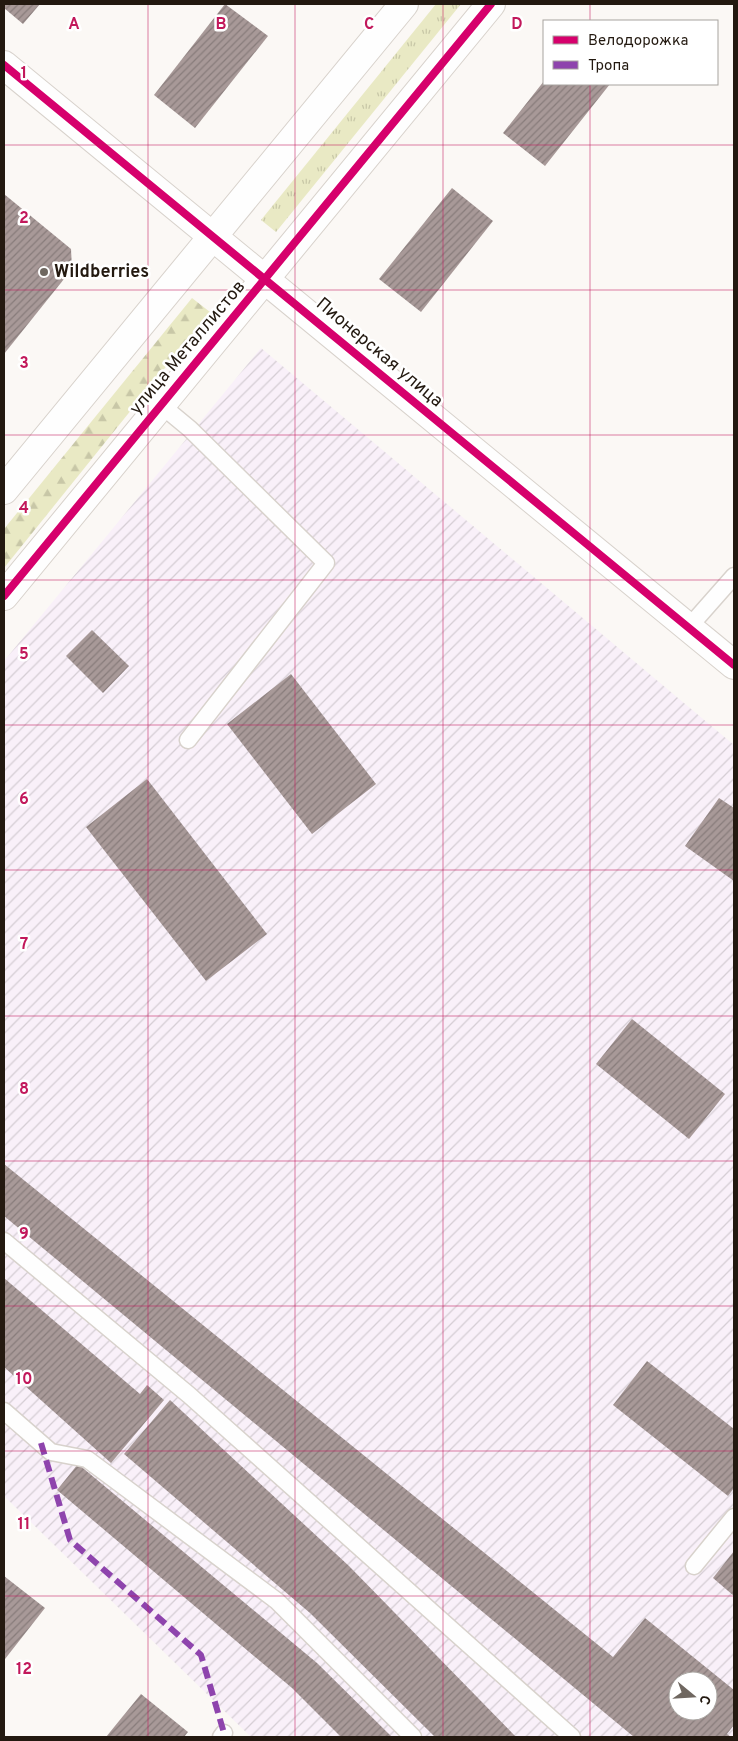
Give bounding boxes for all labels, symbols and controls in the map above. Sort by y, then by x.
text: A [68,15,80,35]
text: B [215,15,227,35]
text: C [364,15,374,35]
text: D [511,15,523,35]
legend [543,20,718,85]
text: Велодорожка [588,32,688,51]
text: Тропа [588,57,629,76]
text: 1 [21,64,27,84]
text: 2 [19,209,29,229]
place label: Wildberries [54,261,149,284]
marker: Wildberries [38,266,50,278]
street label: улица Металлистов [125,276,251,420]
street label: Пионерская улица [311,293,447,413]
text: 3 [19,354,29,374]
text: 4 [19,499,29,519]
text: 5 [19,645,29,665]
text: 6 [19,790,29,810]
text: 7 [20,935,28,955]
text: 8 [19,1080,29,1100]
text: 9 [19,1225,29,1245]
text: 10 [16,1370,32,1390]
text: 11 [18,1515,30,1535]
text: 12 [16,1660,32,1680]
north arrow [668,1671,718,1721]
text: С [694,1693,713,1706]

